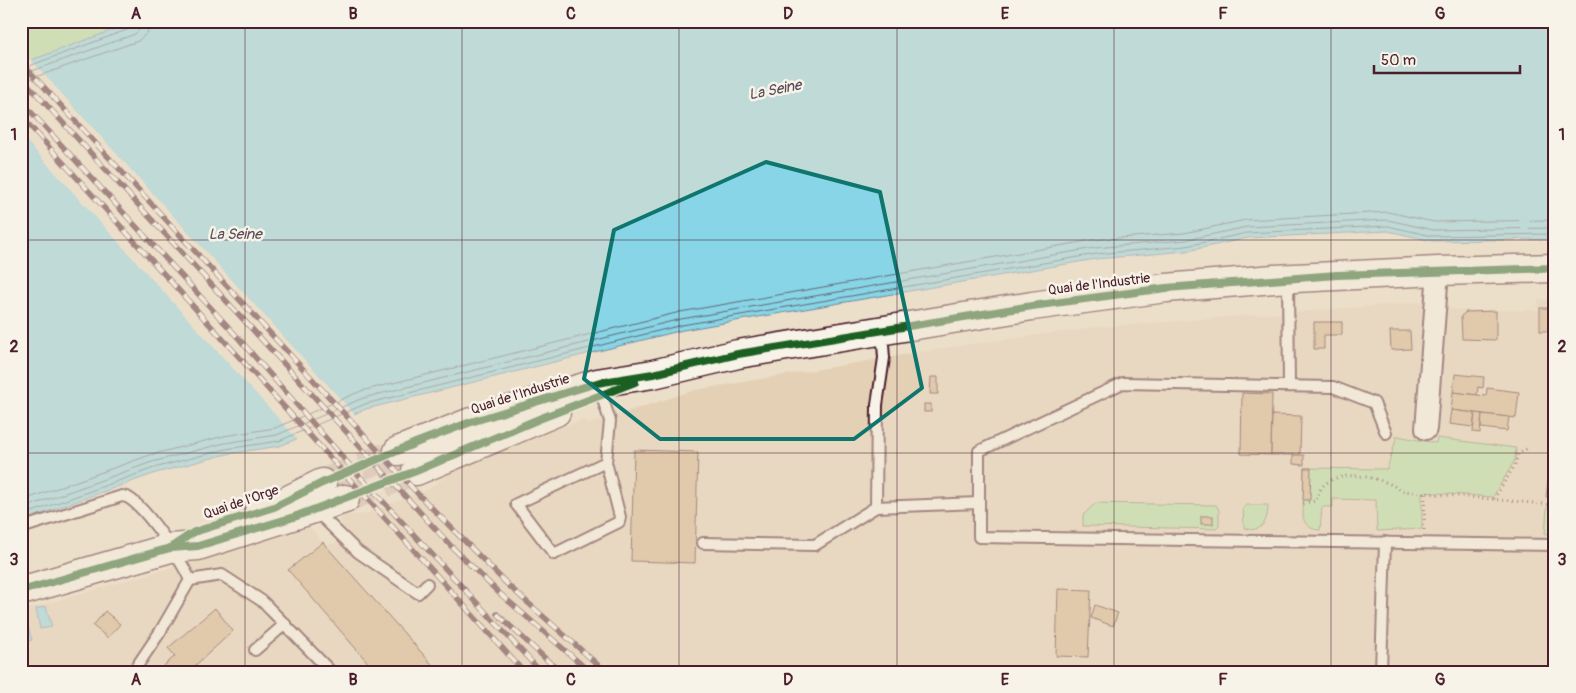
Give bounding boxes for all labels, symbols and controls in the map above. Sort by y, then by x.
text: A [131,4,142,24]
text: B [348,4,358,24]
text: C [566,4,576,24]
text: D [783,4,793,24]
text: E [1001,4,1010,24]
text: F [1218,4,1228,24]
text: G [1435,4,1446,24]
scale bar [1374,42,1520,74]
text: 50 m [1381,51,1416,70]
water label: La Seine [747,75,805,104]
text: 1 [11,125,17,145]
text: 1 [1559,125,1565,145]
water label: La Seine [208,225,263,244]
street label: Quai de l'Industrie [1047,269,1151,299]
text: 2 [10,337,19,357]
text: 2 [1558,337,1567,357]
street label: Quai de l'Industrie [469,370,572,418]
street label: Quai de l'Orge [201,481,281,523]
text: 3 [10,550,19,570]
text: 3 [1558,550,1567,570]
text: A [131,670,142,690]
text: B [348,670,358,690]
text: C [566,670,576,690]
text: D [783,670,793,690]
text: E [1001,670,1010,690]
text: F [1218,670,1228,690]
text: G [1435,670,1446,690]

